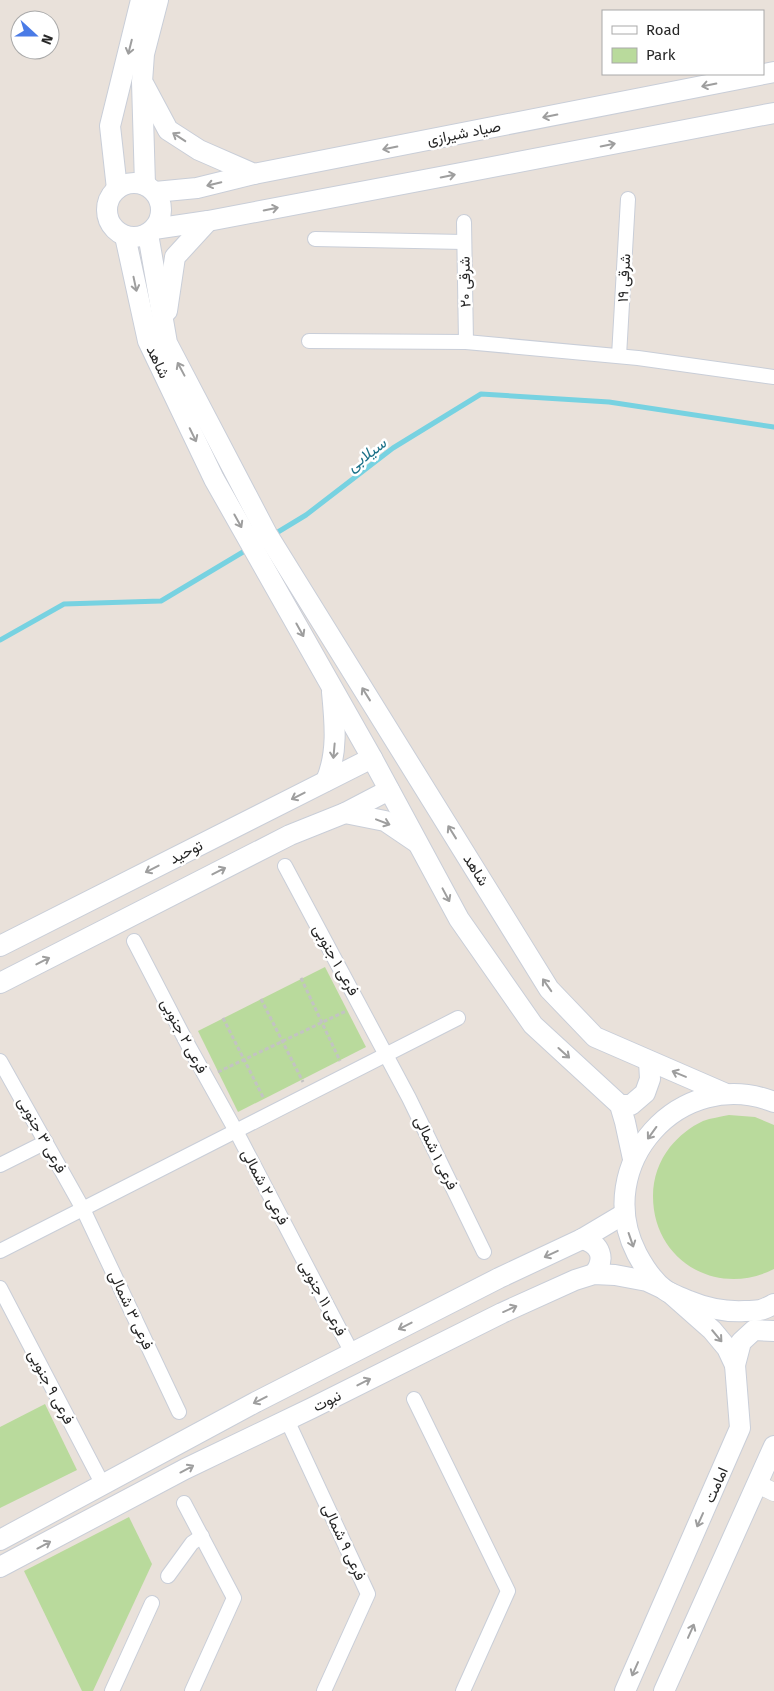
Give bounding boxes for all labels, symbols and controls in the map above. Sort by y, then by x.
north arrow [10,10,60,60]
legend [602,10,764,75]
text: Road [646,21,681,39]
text: N [37,32,56,47]
one-way arrow [125,39,134,55]
text: Park [646,46,676,64]
one-way arrow [701,80,717,90]
one-way arrow [542,112,558,121]
street label: صیاد شیرازی [426,117,503,150]
one-way arrow [173,132,187,142]
one-way arrow [599,140,615,149]
one-way arrow [383,143,399,153]
one-way arrow [440,170,456,180]
one-way arrow [206,180,222,189]
one-way arrow [263,203,279,213]
street label: ۱۹ شرقی [614,253,635,303]
street label: ۲۰ شرقی [456,256,475,308]
one-way arrow [131,276,140,292]
street label: شاهد [143,343,173,381]
one-way arrow [176,361,186,376]
one-way arrow [189,427,198,442]
water label: سیلابی [343,433,391,476]
one-way arrow [234,513,244,528]
one-way arrow [295,623,305,638]
one-way arrow [361,687,371,701]
one-way arrow [329,743,338,759]
one-way arrow [290,791,305,801]
one-way arrow [375,818,390,828]
one-way arrow [447,825,457,839]
street label: توحید [166,836,206,868]
street label: شاهد [459,851,493,889]
one-way arrow [145,864,160,874]
one-way arrow [211,866,226,875]
one-way arrow [441,888,451,903]
street label: فرعی ۱ جنوبی [308,921,363,999]
one-way arrow [36,956,51,966]
one-way arrow [542,978,552,992]
street label: فرعی ۲ جنوبی [156,995,211,1077]
one-way arrow [557,1047,570,1058]
one-way arrow [672,1069,687,1079]
street label: فرعی ۳ جنوبی [13,1094,70,1177]
street label: فرعی ۱ شمالی [410,1113,462,1193]
one-way arrow [647,1126,657,1140]
street label: فرعی ۲ شمالی [237,1146,293,1229]
one-way arrow [627,1232,636,1247]
one-way arrow [543,1249,558,1259]
street label: فرعی ۱۱ جنوبی [295,1257,350,1339]
street label: فرعی ۳ شمالی [104,1268,157,1353]
one-way arrow [502,1304,517,1314]
one-way arrow [398,1322,413,1331]
one-way arrow [712,1330,723,1343]
street label: فرعی ۹ جنوبی [23,1347,78,1428]
one-way arrow [356,1377,371,1386]
street label: نبوت [310,1386,344,1416]
one-way arrow [253,1396,268,1405]
one-way arrow [179,1464,194,1473]
street label: امامت [700,1464,732,1506]
street label: فرعی ۹ شمالی [317,1501,370,1584]
one-way arrow [695,1512,705,1527]
one-way arrow [36,1540,50,1550]
one-way arrow [687,1624,697,1639]
one-way arrow [630,1661,639,1676]

